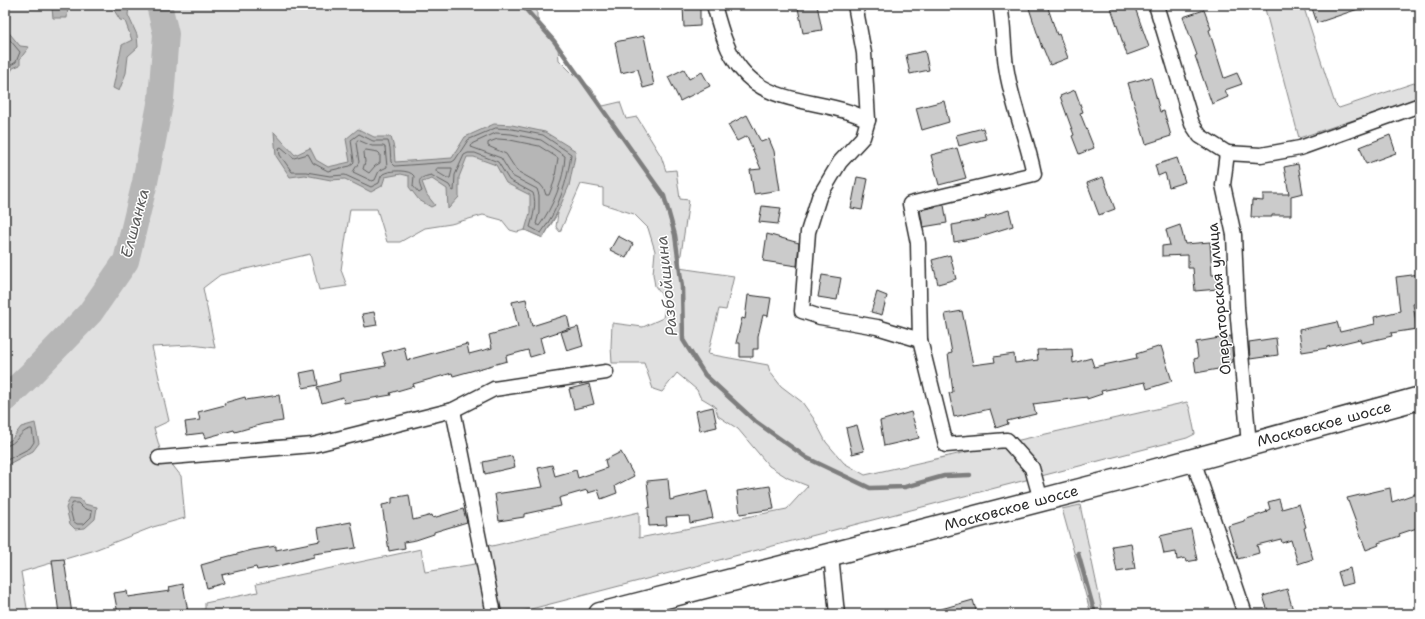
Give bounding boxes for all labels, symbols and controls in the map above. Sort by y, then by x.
water label: Елшанка [115,186,154,260]
street label: Операторская улица [1202,221,1236,376]
water label: Разбойщина [651,235,682,337]
street label: Московское шоссе [1254,396,1394,452]
street label: Московское шоссе [941,480,1081,536]

